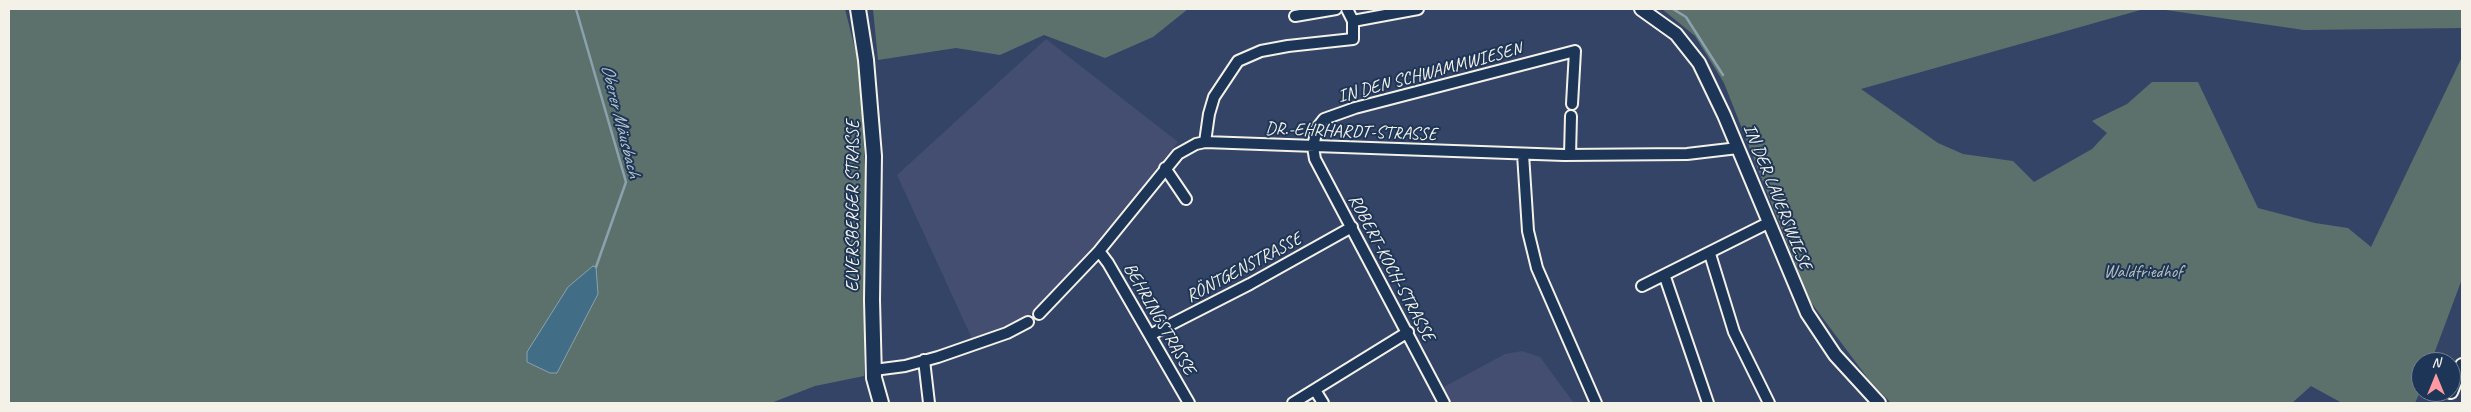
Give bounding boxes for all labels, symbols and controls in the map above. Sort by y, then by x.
street label: IN DEN SCHWAMMWIESEN [1336,38,1524,108]
water label: Oberer Mäusbach [595,62,645,180]
street label: DR.-EHRHARDT-STRASSE [1265,118,1437,146]
street label: ELVERSBERGER STRASSE [842,120,864,292]
street label: IN DER LAUERSWIESE [1738,121,1816,273]
street label: ROBERT-KOCH-STRASSE [1343,191,1439,345]
street label: RÖNTGENSTRASSE [1182,228,1306,308]
street label: BEHRINGSTRASSE [1118,259,1200,379]
park label: Waldfriedhof [2104,261,2182,283]
north arrow [2411,352,2461,402]
text: N [2432,354,2440,371]

